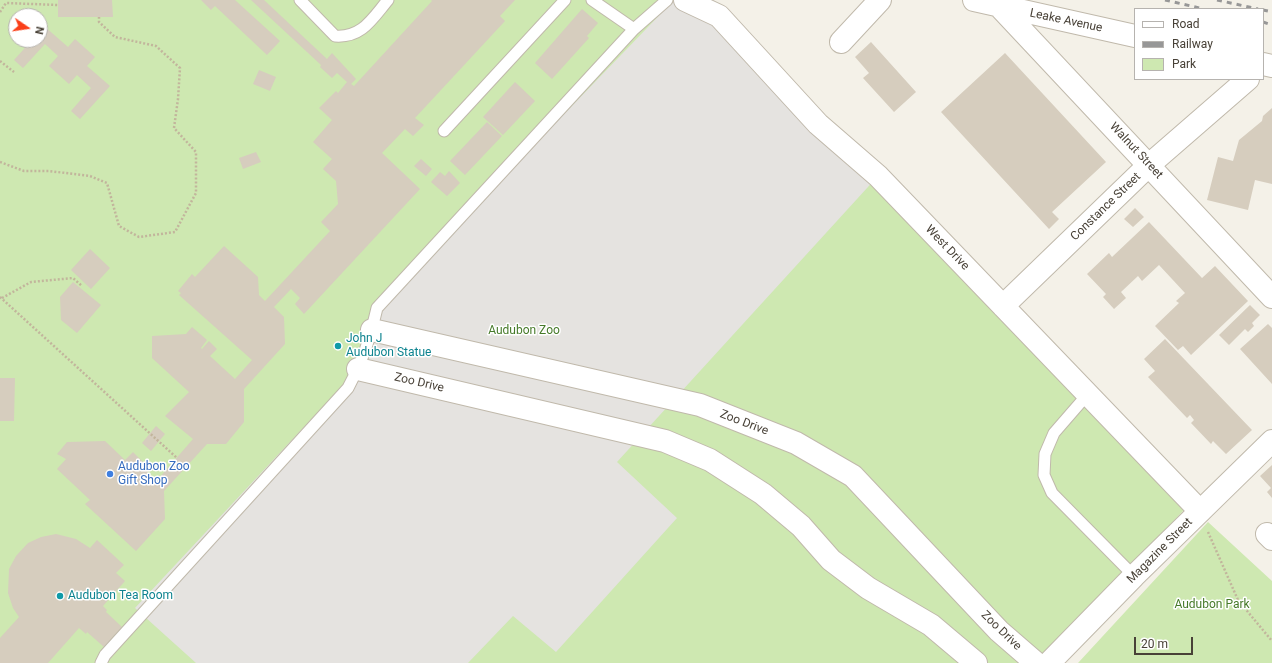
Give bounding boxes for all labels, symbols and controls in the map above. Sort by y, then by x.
street label: Leake Avenue [1028,6,1104,36]
north arrow [8,8,48,48]
legend [1134,8,1264,80]
text: Road [1172,17,1200,31]
text: N [32,25,46,36]
text: Railway [1172,37,1213,51]
text: Park [1172,57,1196,71]
street label: Walnut Street [1106,120,1166,182]
street label: Constance Street [1068,170,1144,244]
street label: West Drive [922,223,972,273]
park label: Audubon Zoo [488,324,560,338]
place label: John J Audubon Statue [346,332,431,360]
marker: John J Audubon Statue [333,341,343,351]
street label: Zoo Drive [393,370,445,396]
street label: Zoo Drive [718,407,770,439]
place label: Audubon Zoo Gift Shop [118,460,190,488]
marker: Audubon Zoo Gift Shop [105,469,115,479]
street label: Magazine Street [1124,515,1196,587]
place label: Audubon Tea Room [68,589,173,603]
marker: Audubon Tea Room [55,591,65,601]
park label: Audubon Park [1174,598,1250,612]
street label: Zoo Drive [978,608,1024,654]
scale bar [1136,629,1195,655]
text: 20 m [1141,637,1168,651]

